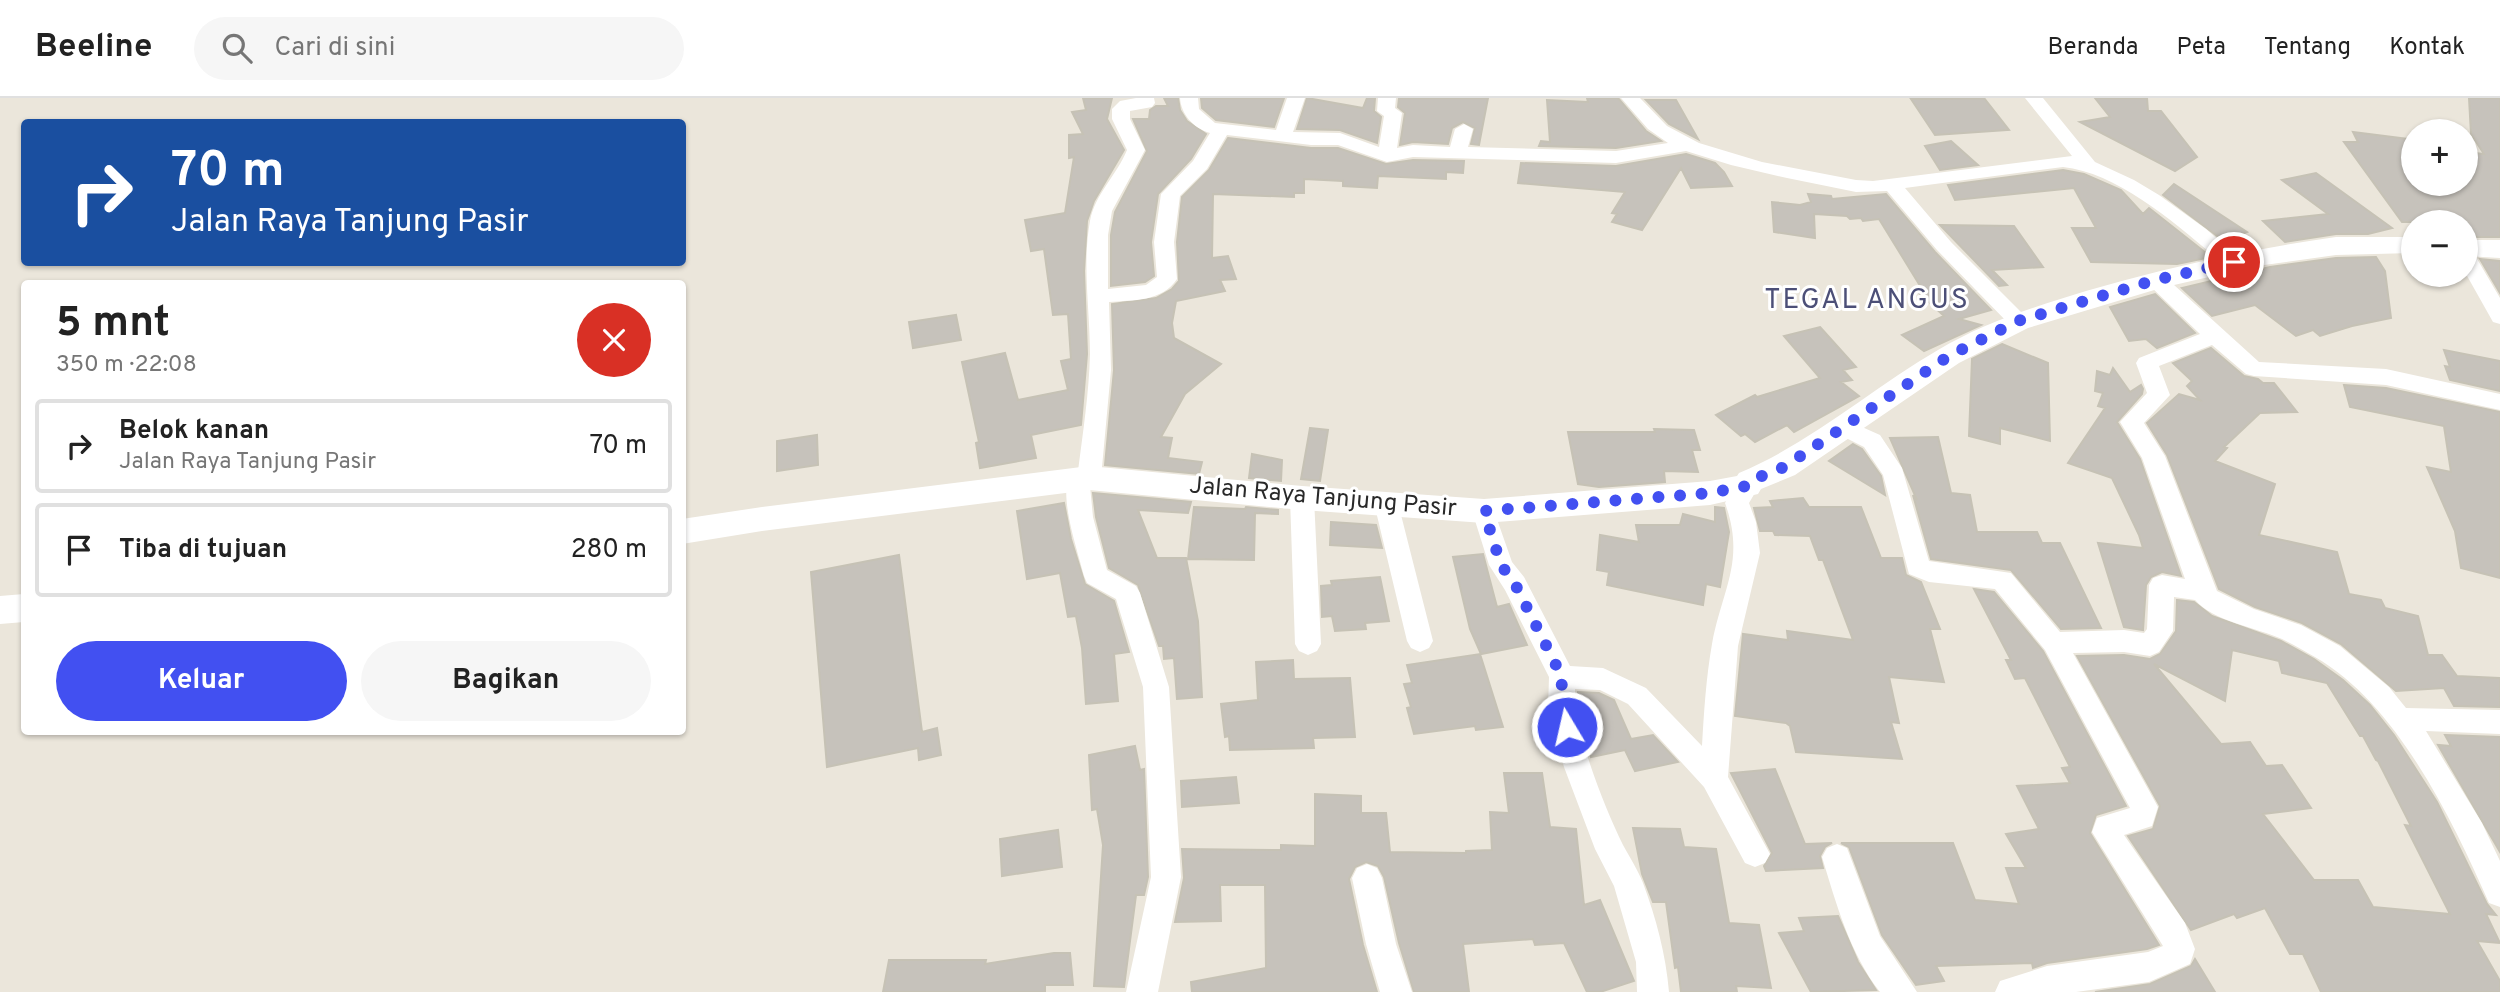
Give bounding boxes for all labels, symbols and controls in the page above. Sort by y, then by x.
search box [194,17,684,80]
text: Beeline [35,27,152,69]
icon: search [218,29,256,67]
text: Cari di sini [274,32,395,65]
text: Beranda [2048,33,2139,63]
text: Peta [2177,33,2226,63]
text: Tentang [2264,33,2351,63]
text: Kontak [2389,33,2465,63]
map controls [2401,119,2478,287]
button: + [2401,119,2478,196]
text: 70 m [171,142,285,204]
icon: right [56,147,147,238]
text: Jalan Raya Tanjung Pasir [171,203,529,243]
button: − [2401,210,2478,287]
pin [2204,232,2264,292]
icon: arrive [2215,243,2253,281]
district label: TEGAL ANGUS [1764,283,1970,319]
text: 5 mnt [56,298,170,351]
button: close [577,303,651,377]
text: 350 m · 22:08 [56,351,197,380]
text: Belok kanan [119,415,269,448]
icon: right [60,427,98,465]
text: 70 m [589,430,647,463]
text: Jalan Raya Tanjung Pasir [119,448,376,477]
street label: Jalan Raya Tanjung Pasir [1188,471,1458,525]
icon: arrive [60,531,98,569]
text: Tiba di tujuan [119,534,287,567]
text: 280 m [571,534,647,567]
button: Keluar [56,641,347,721]
button: Bagikan [361,641,651,721]
position arrow [1530,690,1604,764]

